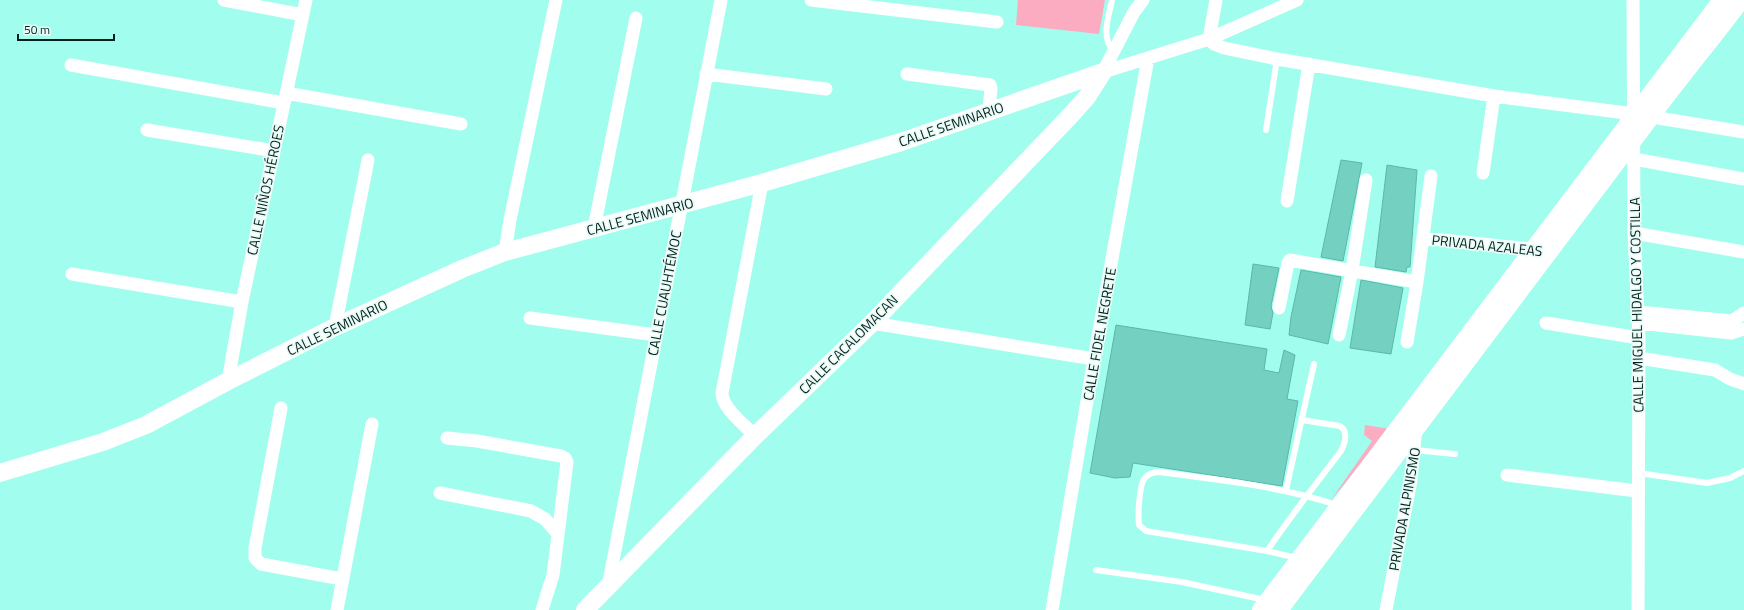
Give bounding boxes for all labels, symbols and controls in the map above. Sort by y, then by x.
scale bar [18,16,114,42]
text: 50 m [24,20,50,39]
street label: CALLE SEMINARIO [896,96,1006,152]
street label: CALLE NIÑOS HÉROES [241,123,289,257]
street label: CALLE SEMINARIO [584,192,696,240]
street label: CALLE MIGUEL HIDALGO Y COSTILLA [1624,196,1648,413]
street label: CALLE CUAUHTÉMOC [642,228,687,357]
street label: PRIVADA AZALEAS [1431,229,1543,261]
street label: CALLE FIDEL NEGRETE [1077,266,1121,402]
street label: CALLE CACALOMACAN [794,290,902,398]
street label: CALLE SEMINARIO [283,293,391,361]
street label: PRIVADA ALPINISMO [1383,446,1425,572]

